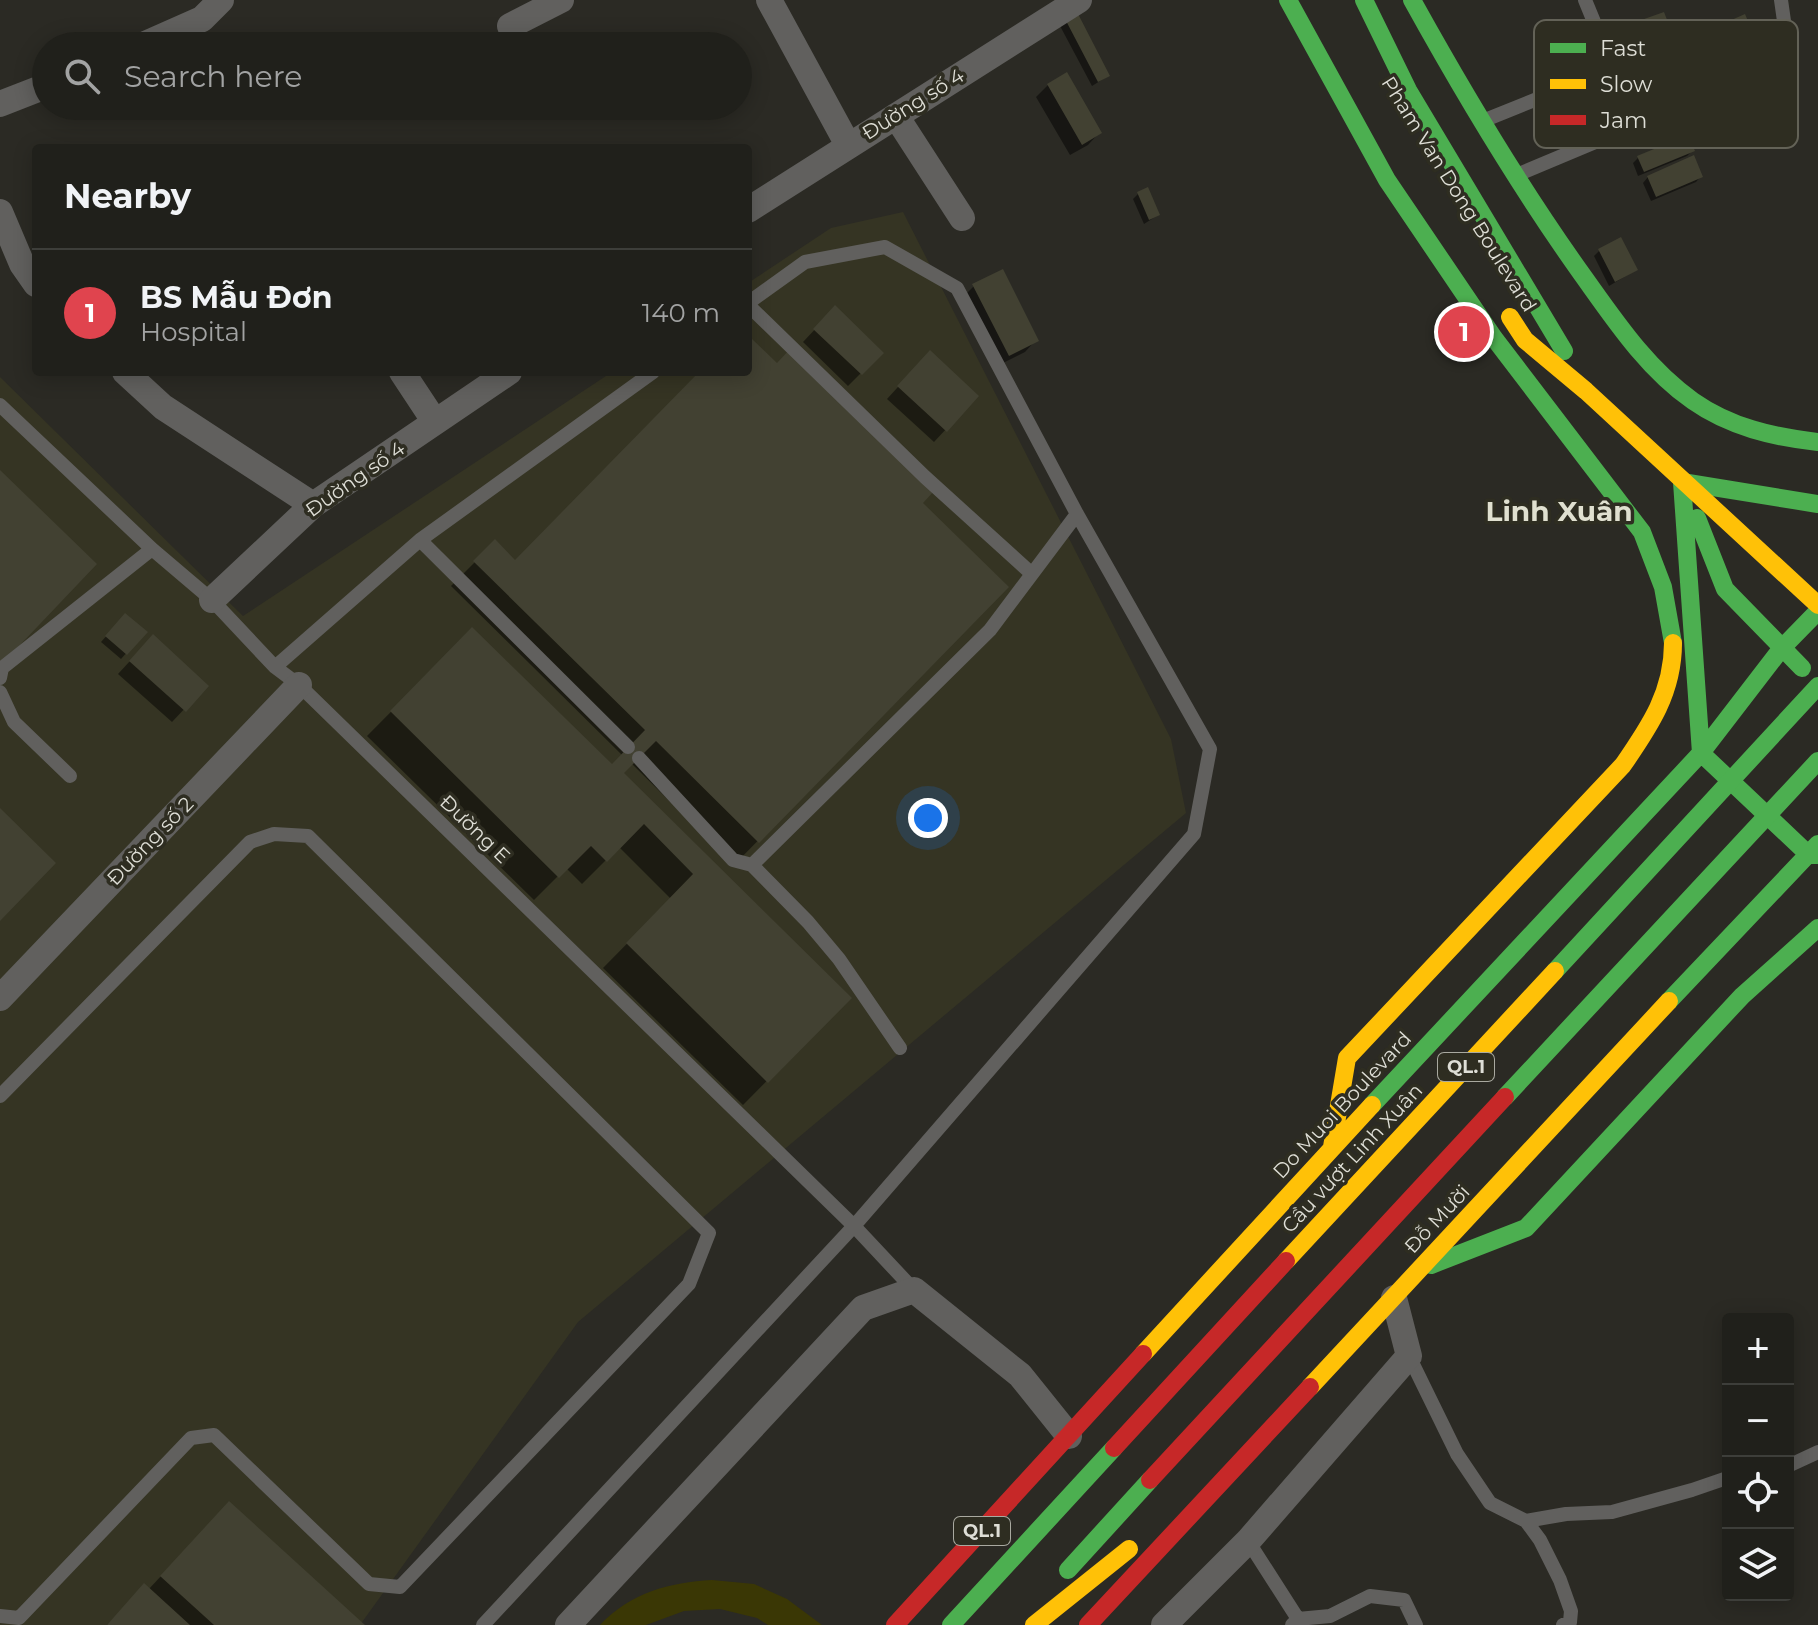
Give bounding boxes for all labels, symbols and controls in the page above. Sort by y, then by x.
legend [1534,20,1798,148]
search box [32,32,752,120]
text: Fast [1600,35,1646,62]
icon: search [60,54,104,98]
text: Search here [124,58,302,95]
street label: Đường số 4 [858,63,968,145]
text: Slow [1600,71,1653,98]
street label: Pham Van Dong Boulevard [1376,72,1542,316]
text: Jam [1599,107,1647,134]
text: Nearby [64,175,191,217]
text: BS Mẫu Đơn [140,279,332,316]
text: 1 [85,297,95,329]
text: 140 m [642,297,720,329]
pin: 1 [1438,302,1490,362]
text: Hospital [140,316,247,348]
street label: Đường số 4 [301,436,409,522]
district label: Linh Xuân [1485,494,1633,528]
street label: Đường E [435,790,515,868]
street label: Đường số 2 [102,792,198,890]
your location [908,798,948,838]
street label: Do Muoi Boulevard [1268,1027,1416,1183]
road number: QL.1 [1438,1053,1494,1081]
street label: Cầu vượt Linh Xuân [1277,1078,1427,1238]
street label: Đỗ Mười [1399,1180,1475,1258]
map controls [1722,1313,1794,1601]
button: + [1722,1313,1794,1385]
button: − [1722,1385,1794,1457]
button: locate [1722,1457,1794,1529]
road number: QL.1 [954,1517,1010,1545]
button: layers [1722,1529,1794,1601]

